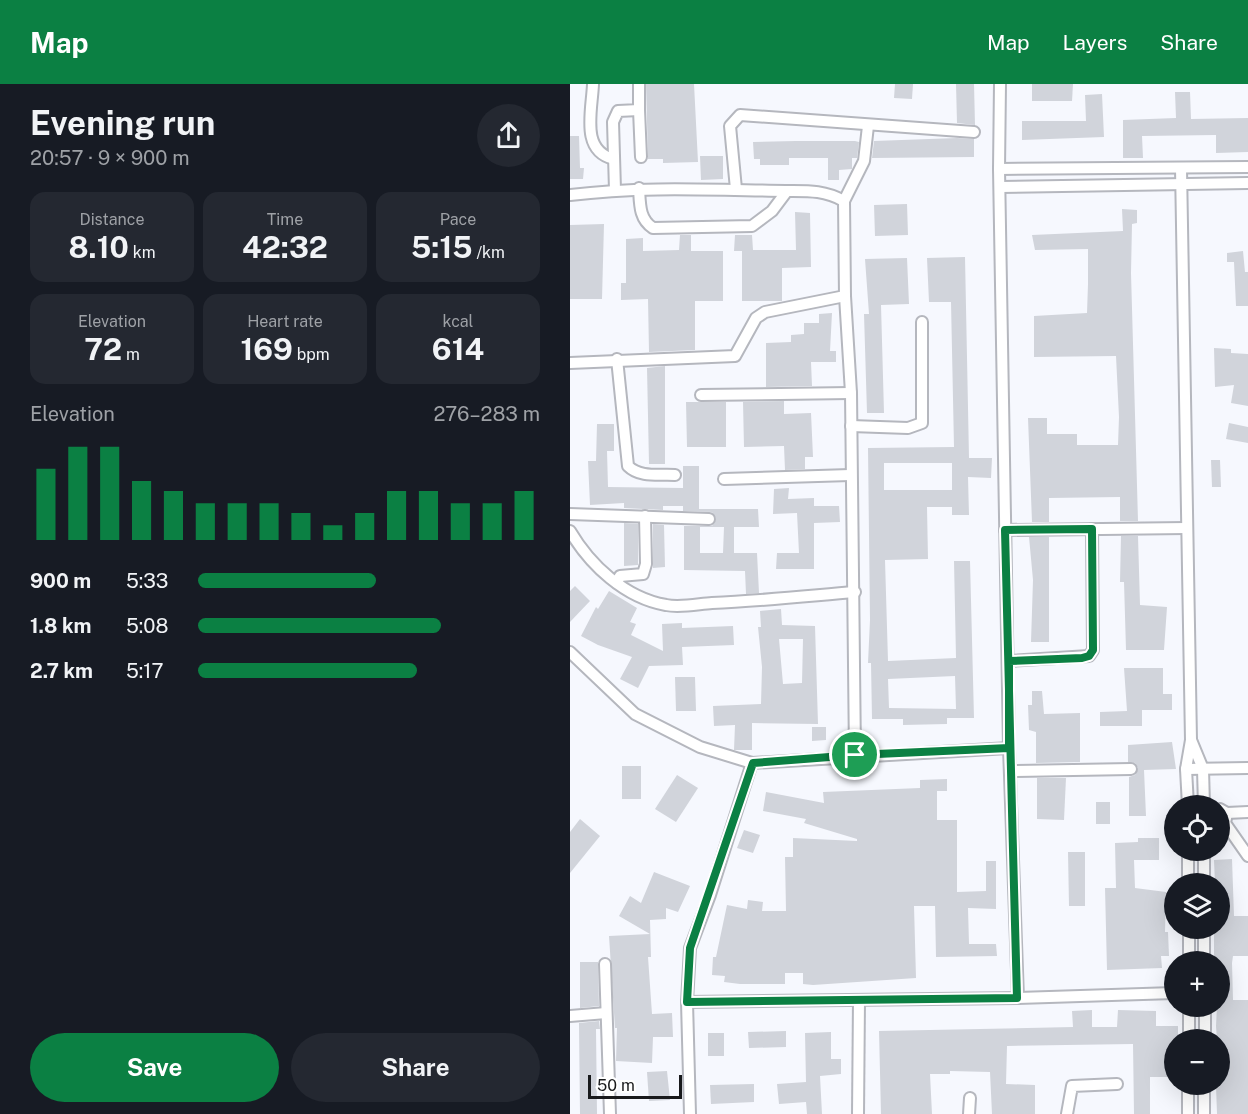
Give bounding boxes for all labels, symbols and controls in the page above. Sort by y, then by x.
text: Map [30,26,89,59]
text: Map [987,30,1030,55]
text: Layers [1063,30,1127,55]
text: Share [1160,30,1218,55]
text: Evening run [30,104,215,142]
button: share [477,104,540,167]
text: 20:57 · 9 × 900 m [30,146,190,170]
text: Distance [80,210,144,229]
text: Time [267,210,303,229]
text: Pace [440,210,476,229]
text: 8.10 [68,229,129,265]
text: 42:32 [242,229,328,265]
text: 5:15 [411,229,473,265]
text: km [129,243,156,262]
text: /km [473,243,505,262]
text: Elevation [78,312,146,331]
text: Heart rate [247,312,323,331]
text: kcal [443,312,473,331]
text: 72 [84,331,122,367]
text: 169 [240,331,293,367]
text: 614 [432,331,484,367]
text: m [122,345,140,364]
text: bpm [293,345,330,364]
text: Elevation [30,402,115,426]
text: 276–283 m [433,402,540,426]
text: 900 m [30,569,91,593]
text: 5:33 [126,569,168,593]
text: 1.8 km [30,614,91,638]
text: 5:08 [126,614,168,638]
text: 2.7 km [30,659,93,683]
text: 5:17 [126,659,163,683]
pin [829,729,880,780]
icon: arrive [838,738,871,771]
map controls [1164,795,1230,1095]
button: locate [1164,795,1230,861]
button: layers [1164,873,1230,939]
button: + [1164,951,1230,1017]
button: − [1164,1029,1230,1095]
button: Save [30,1033,279,1102]
button: Share [291,1033,540,1102]
scale bar [588,1072,682,1100]
text: 50 m [597,1076,635,1095]

